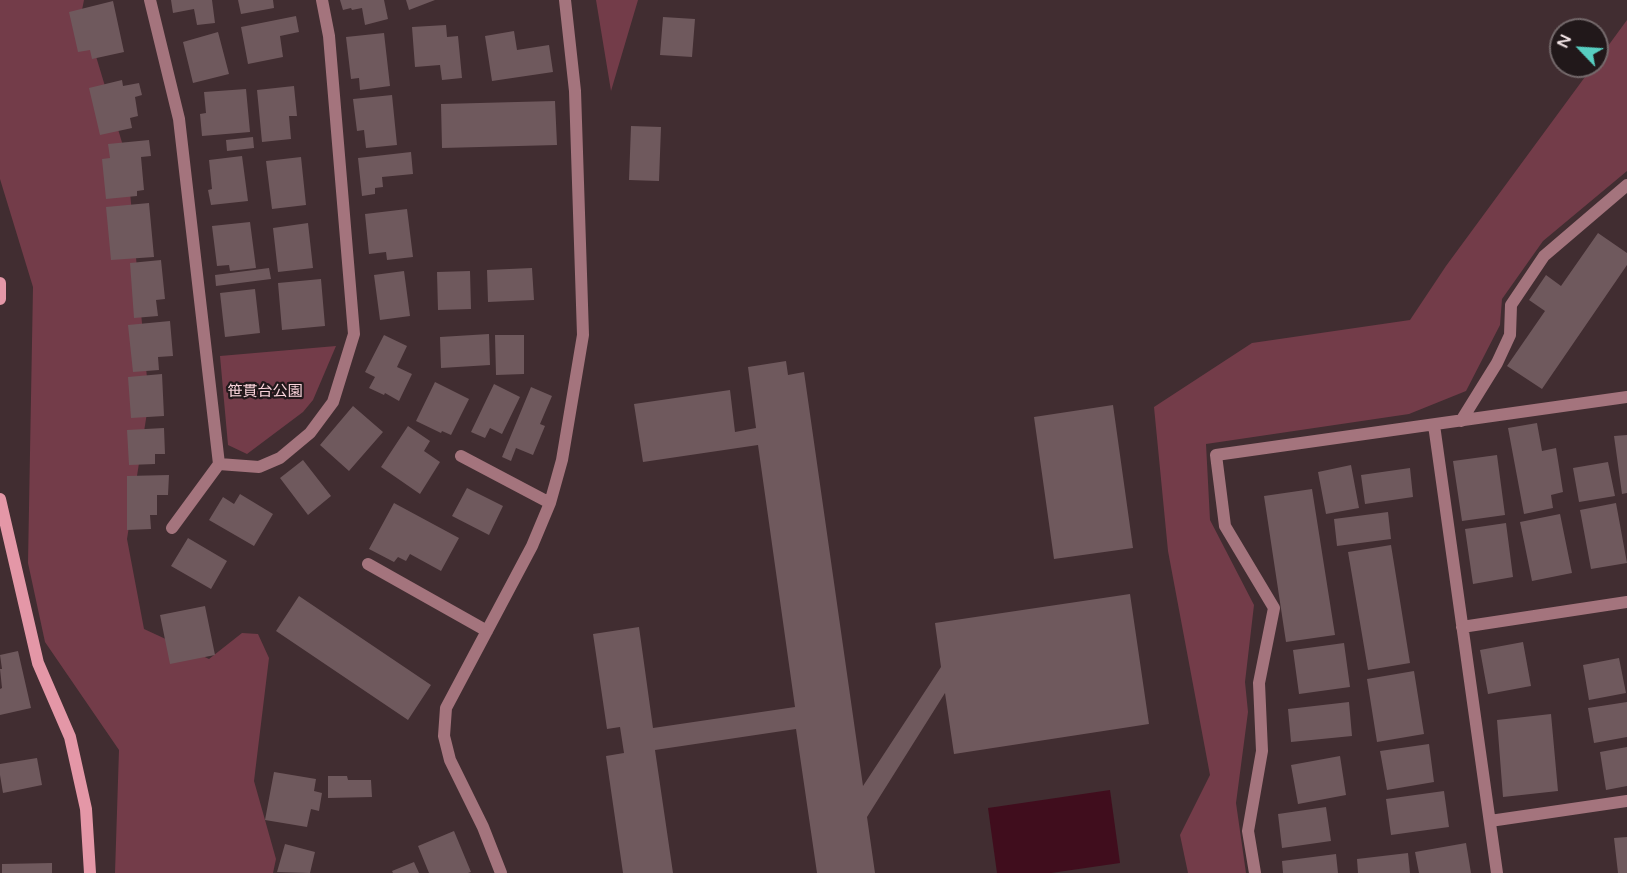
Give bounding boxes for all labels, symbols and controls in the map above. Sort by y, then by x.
north arrow [1549,18,1609,78]
text: N [1553,31,1576,51]
park label: 笹貫台公園 [228,383,302,401]

